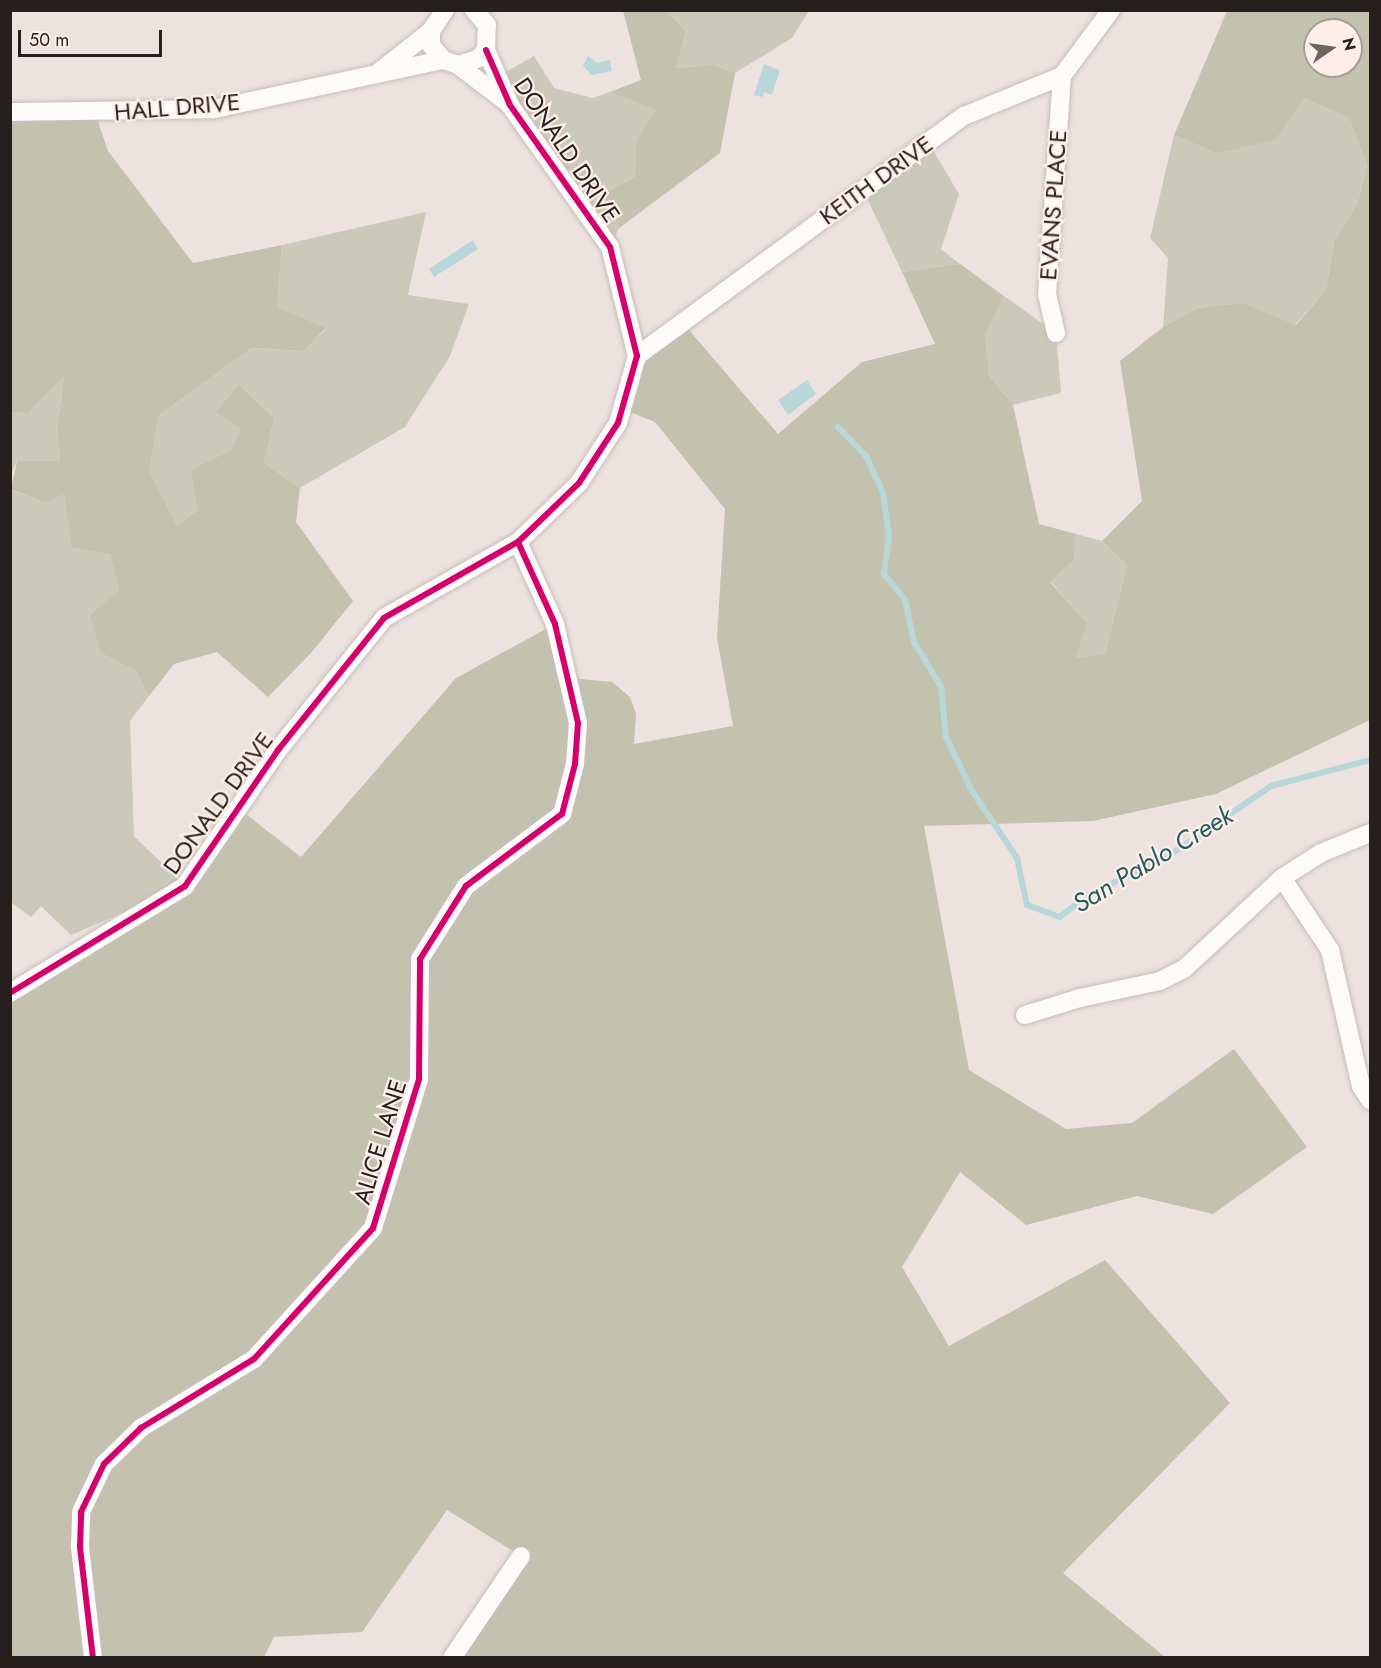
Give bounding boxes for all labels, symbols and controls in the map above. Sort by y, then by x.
scale bar [21,18,165,56]
north arrow [1303,18,1363,78]
text: 50 m [29,27,69,53]
text: N [1336,36,1362,53]
street label: DONALD DRIVE [508,72,626,228]
street label: HALL DRIVE [113,87,241,127]
street label: KEITH DRIVE [814,129,938,231]
street label: EVANS PLACE [1033,129,1073,281]
street label: DONALD DRIVE [157,726,279,880]
water label: San Pablo Creek [1067,800,1239,920]
street label: ALICE LANE [347,1076,413,1208]

